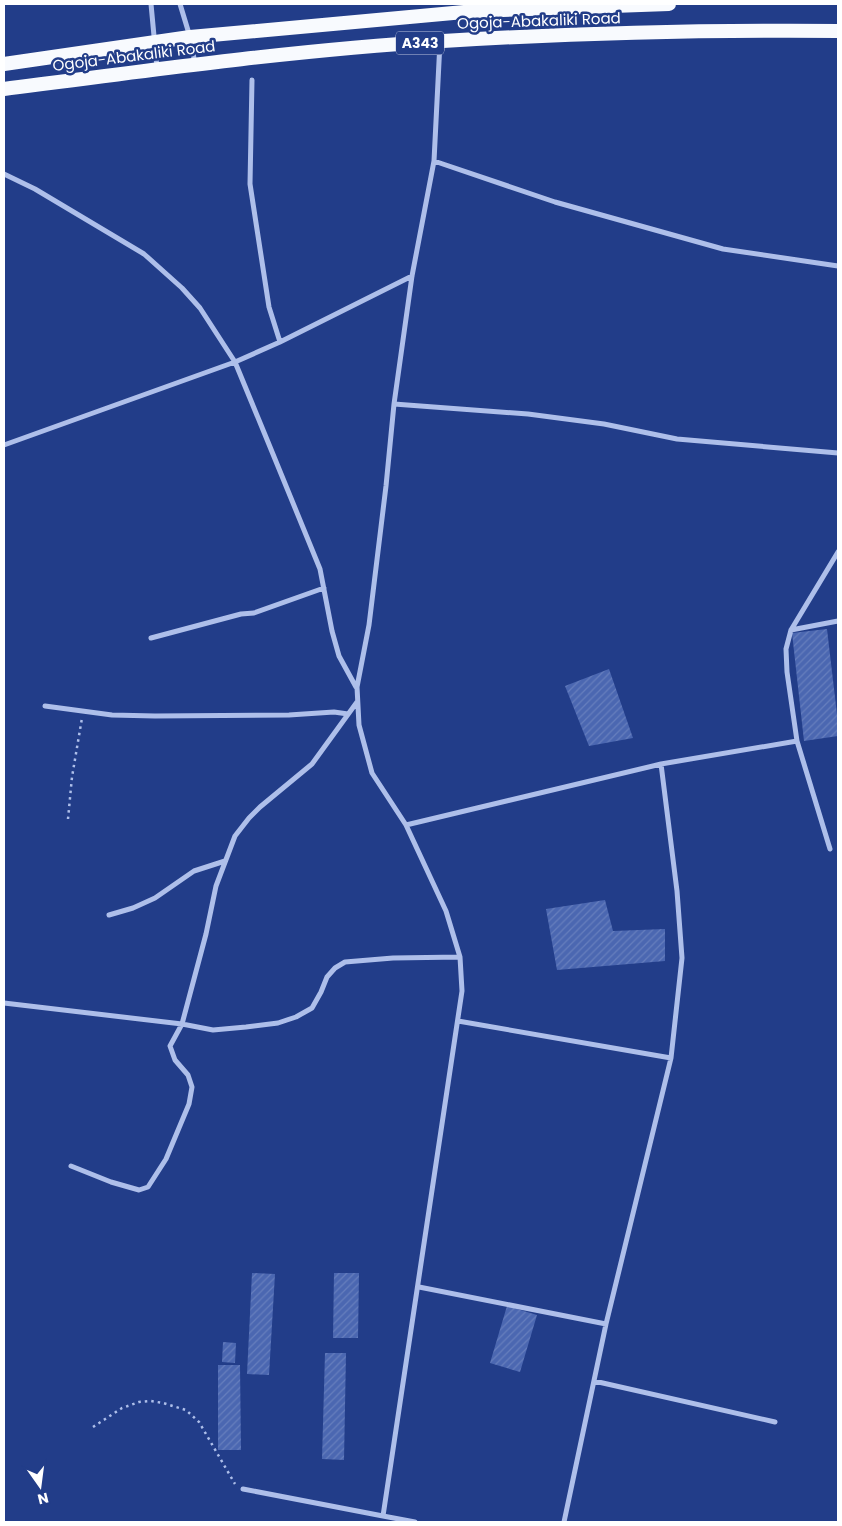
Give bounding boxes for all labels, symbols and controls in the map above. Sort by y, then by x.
street label: Ogoja-Abakaliki Road [457,7,621,34]
road number: A343 [396,32,444,54]
street label: Ogoja-Abakaliki Road [51,35,216,76]
north arrow [15,1461,65,1511]
text: N [36,1488,51,1510]

